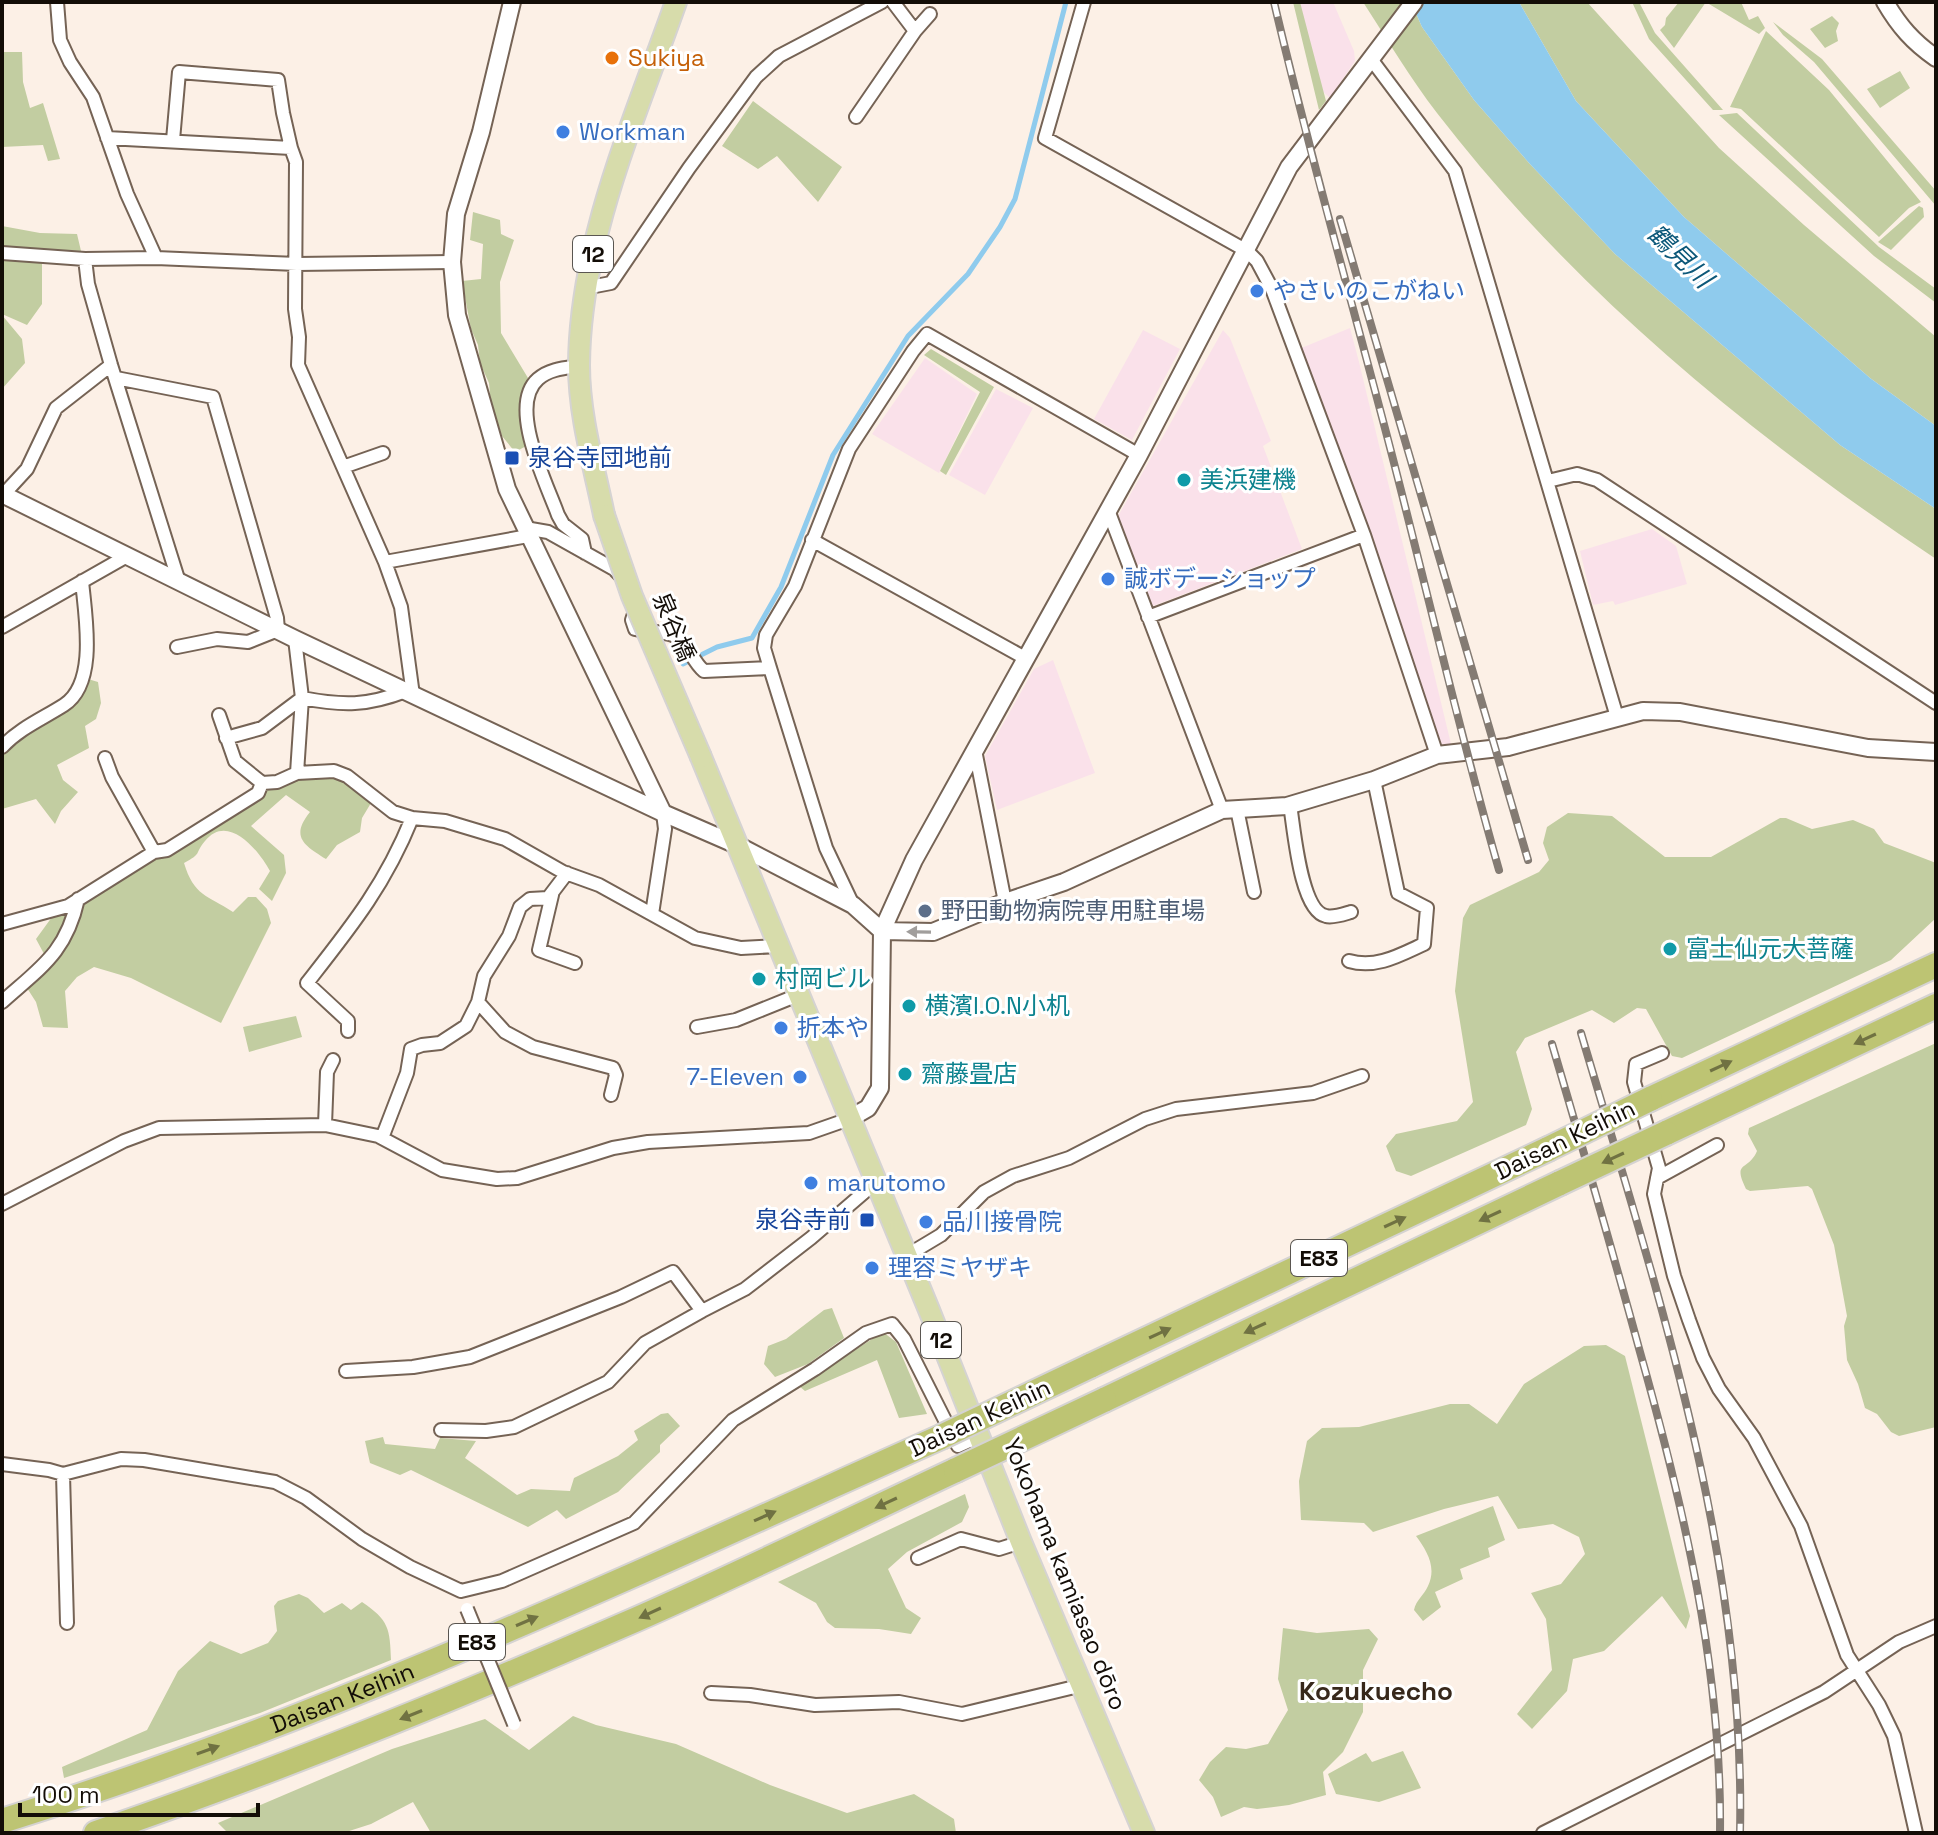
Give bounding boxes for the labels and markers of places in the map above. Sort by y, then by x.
place label: Sukiya [628,42,705,73]
marker: Sukiya [603,49,621,67]
place label: Workman [579,116,686,147]
marker: Workman [554,123,572,141]
place label: やさいのこがねい [1273,275,1465,306]
marker: やさいのこがねい [1248,282,1266,300]
place label: 泉谷寺団地前 [528,442,672,473]
marker: 泉谷寺団地前 [503,449,521,467]
place label: 美浜建機 [1200,464,1296,495]
marker: 美浜建機 [1175,471,1193,489]
place label: 誠ボデーショップ [1124,563,1316,594]
marker: 誠ボデーショップ [1099,570,1117,588]
place label: 野田動物病院専用駐車場 [941,895,1205,926]
marker: 野田動物病院専用駐車場 [916,902,934,920]
place label: 富士仙元大菩薩 [1686,933,1854,964]
marker: 富士仙元大菩薩 [1661,940,1679,958]
place label: 村岡ビル [775,963,871,994]
marker: 村岡ビル [750,970,768,988]
place label: 横濱I.O.N小机 [925,990,1070,1021]
marker: 横濱I.O.N小机 [900,997,918,1015]
place label: 折本や [797,1012,869,1043]
marker: 折本や [772,1019,790,1037]
place label: 齋藤畳店 [921,1058,1017,1089]
place label: 7-Eleven [686,1061,784,1092]
marker: 齋藤畳店 [896,1065,914,1083]
marker: 7-Eleven [791,1068,809,1086]
place label: marutomo [827,1167,946,1198]
marker: marutomo [802,1174,820,1192]
place label: 泉谷寺前 [755,1204,851,1235]
place label: 品川接骨院 [942,1206,1062,1237]
marker: 泉谷寺前 [858,1211,876,1229]
marker: 品川接骨院 [917,1213,935,1231]
place label: 理容ミヤザキ [888,1252,1032,1283]
marker: 理容ミヤザキ [863,1259,881,1277]

